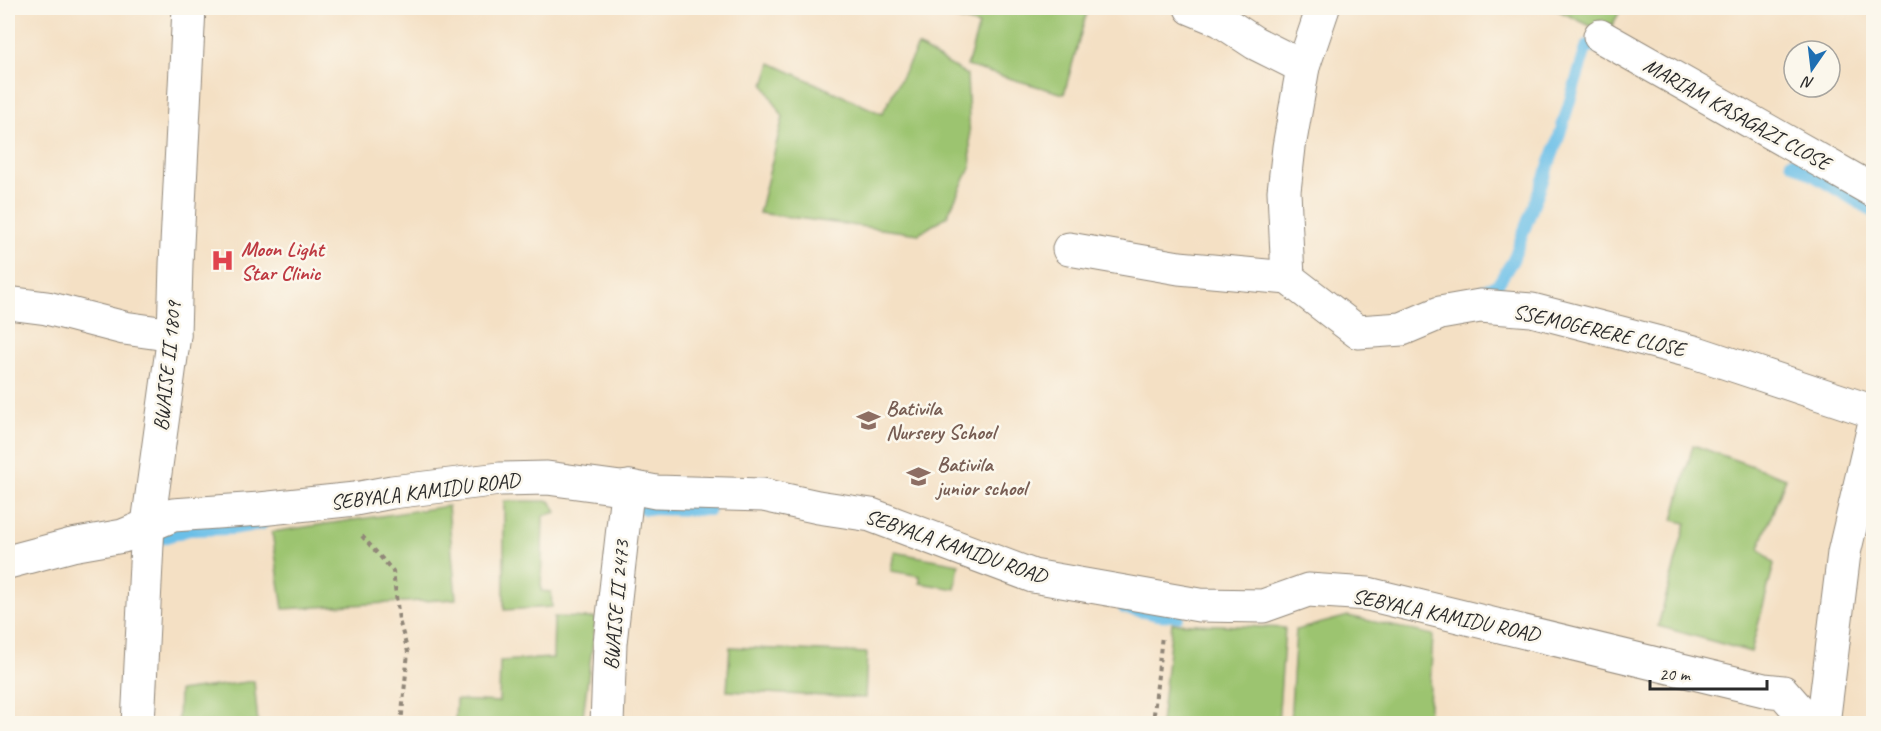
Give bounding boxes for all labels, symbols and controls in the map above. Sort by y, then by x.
north arrow [1782,39,1842,99]
street label: MARIAM KASAGAZI CLOSE [1639,52,1837,177]
text: N [1798,71,1816,93]
place label: Moon Light Star Clinic [241,236,326,286]
hospital icon: Moon Light Star Clinic [210,248,236,274]
street label: BWAISE II 1809 [147,298,187,432]
street label: SSEMOGERERE CLOSE [1511,298,1690,363]
place label: Bativila Nursery School [886,395,999,445]
school or university icon: Bativila Nursery School [855,407,881,433]
place label: Bativila junior school [935,451,1031,501]
school or university icon: Bativila junior school [906,463,932,489]
street label: SEBYALA KAMIDU ROAD [329,466,523,515]
street label: SEBYALA KAMIDU ROAD [862,503,1052,590]
street label: BWAISE II 2473 [597,538,635,671]
street label: SEBYALA KAMIDU ROAD [1350,583,1544,648]
scale bar [1650,653,1767,691]
text: 20 m [1659,663,1692,685]

